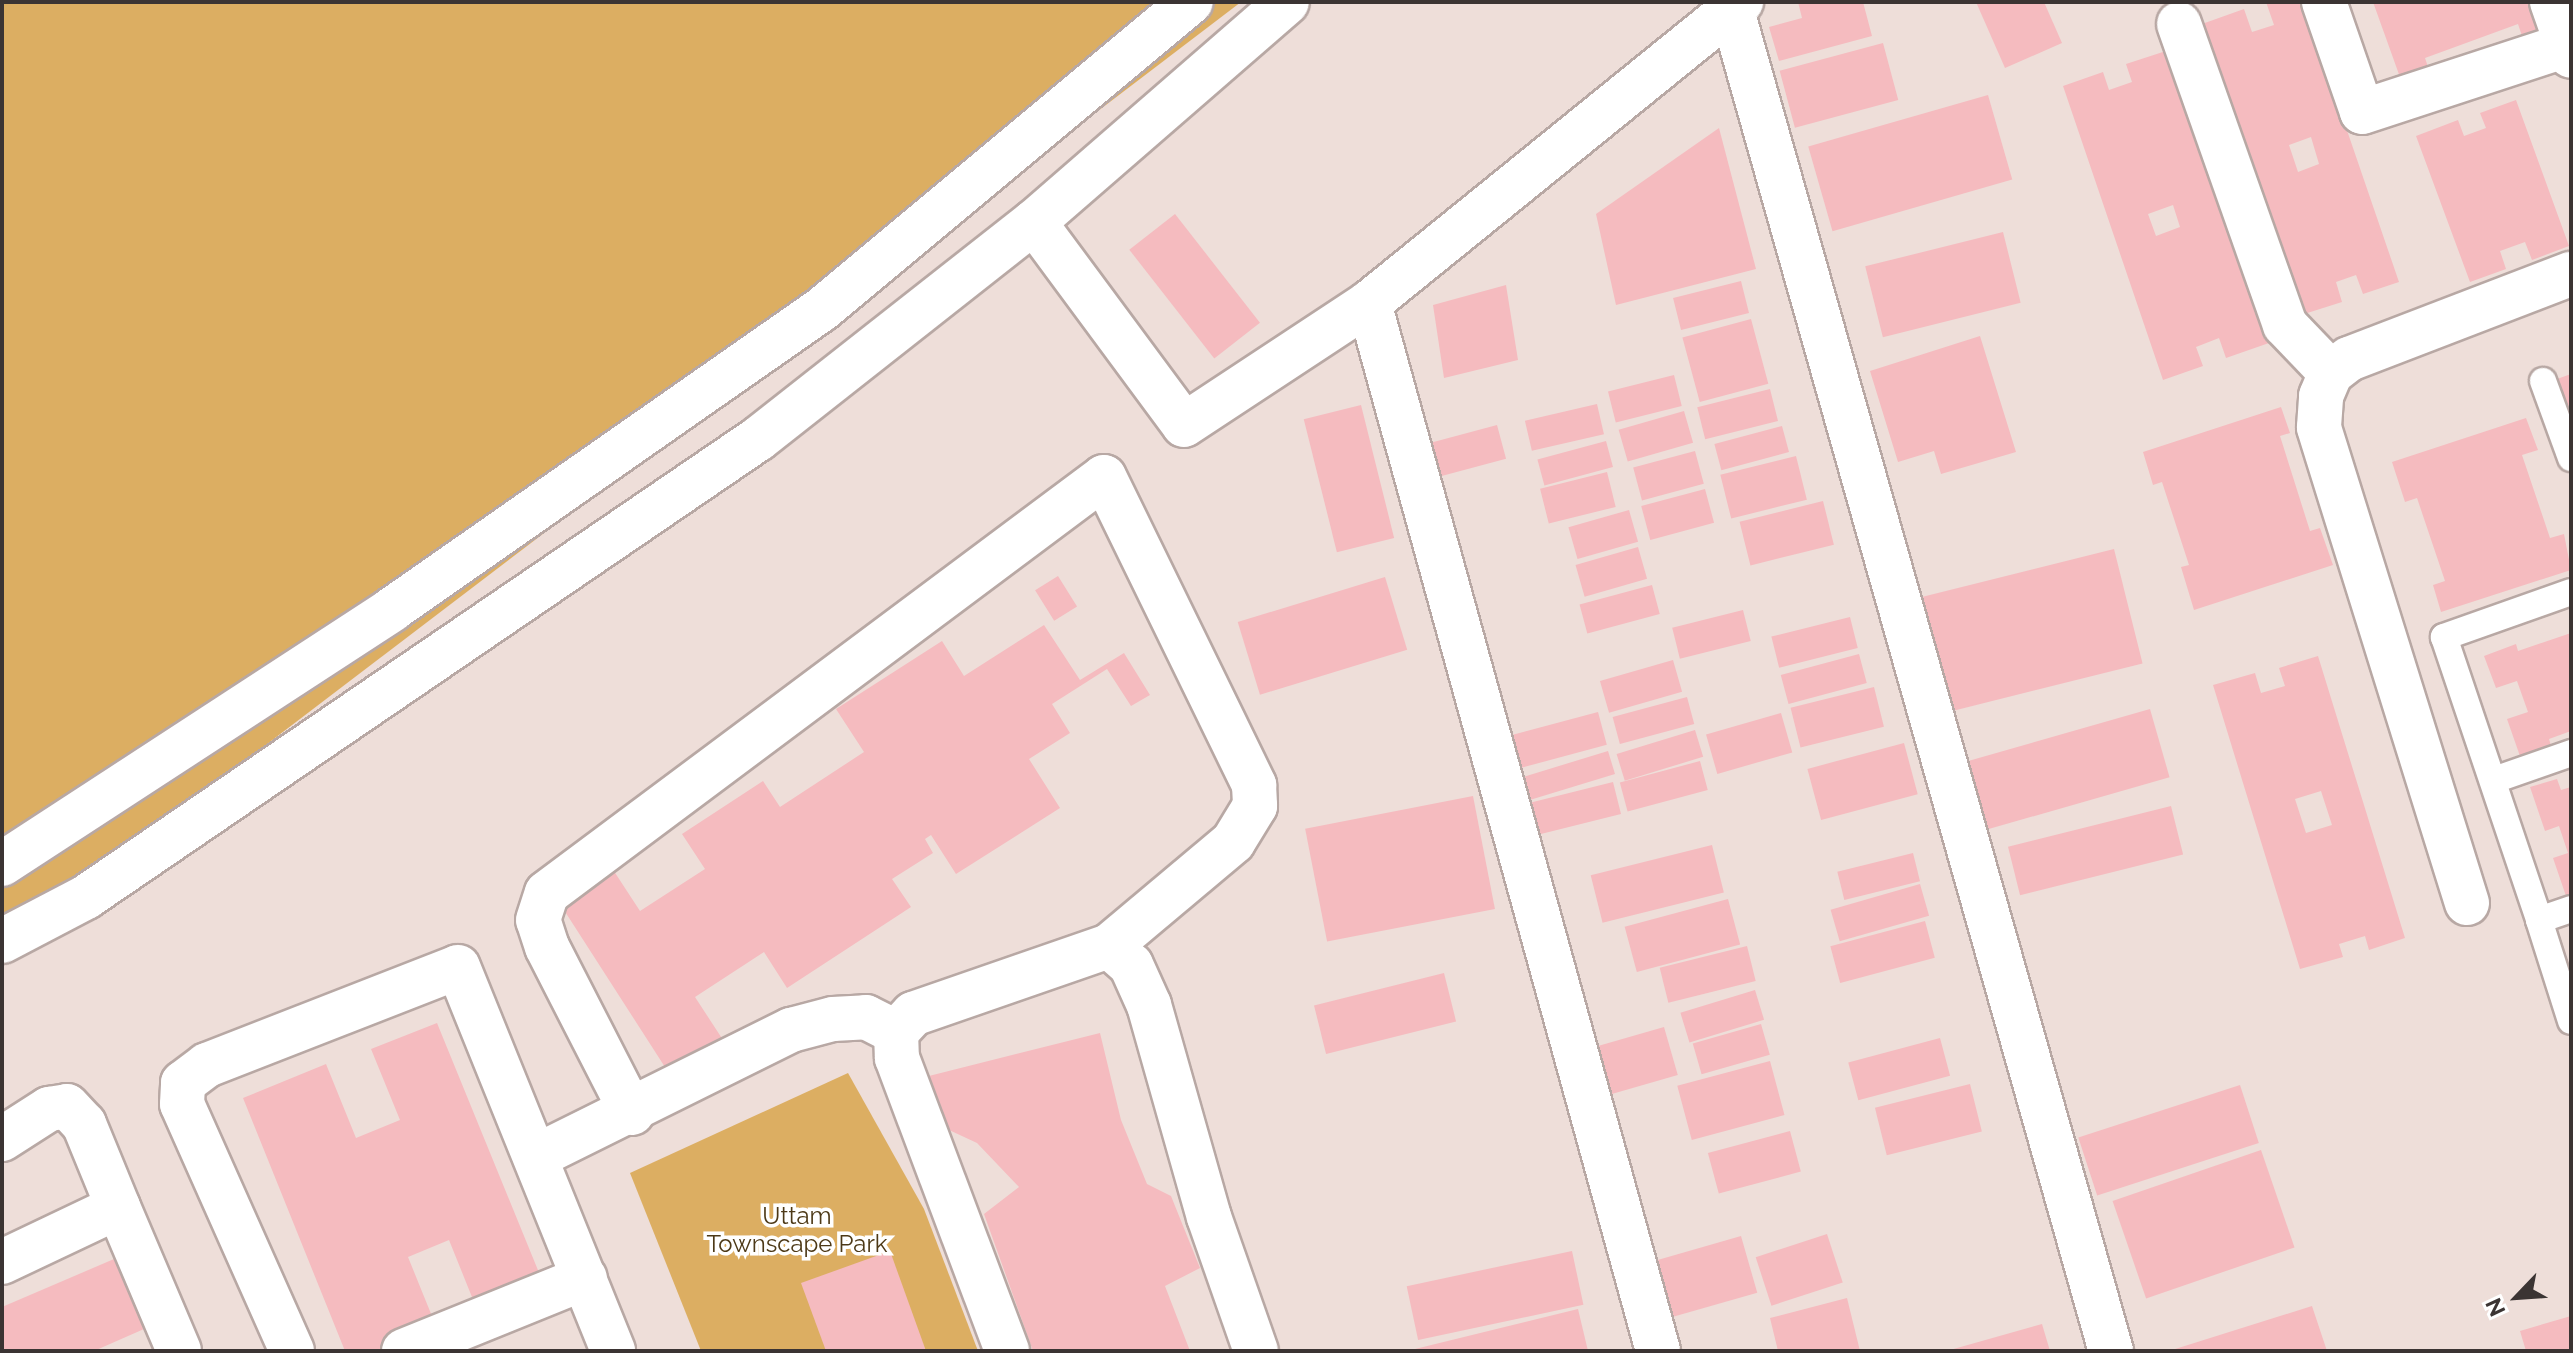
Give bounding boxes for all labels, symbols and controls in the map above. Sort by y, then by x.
park label: Uttam Townscape Park [706,1202,888,1258]
north arrow [2477,1257,2557,1337]
text: N [2480,1294,2511,1320]

